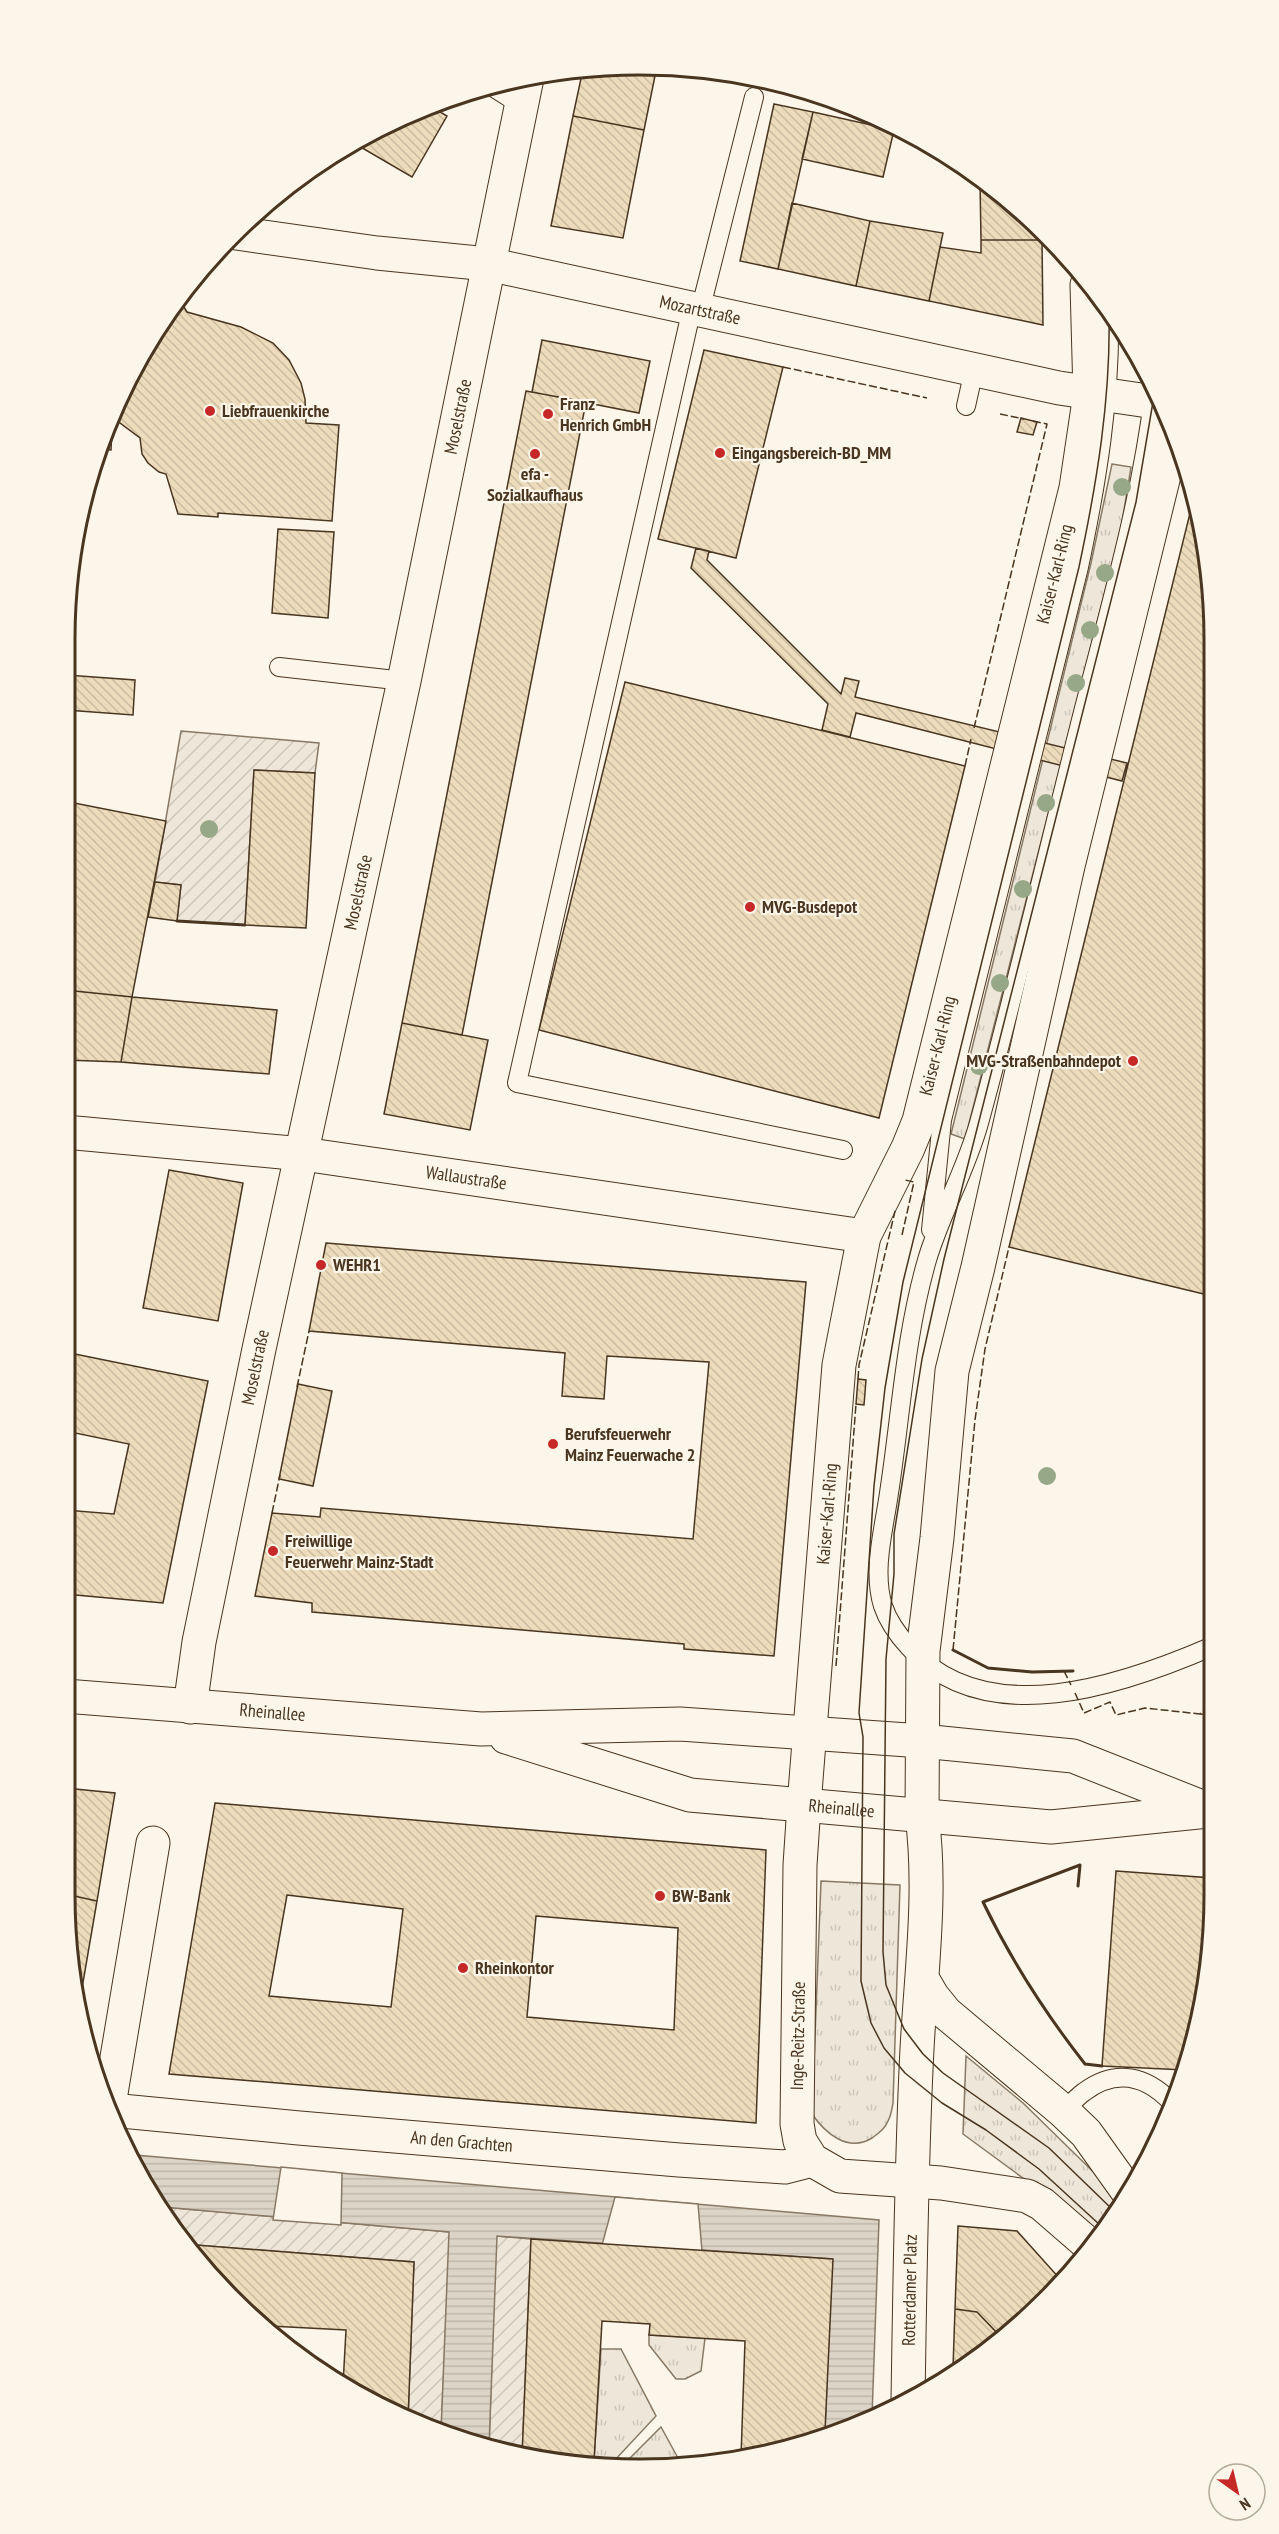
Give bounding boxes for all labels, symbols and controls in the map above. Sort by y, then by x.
street label: Mozartstraße [657,290,743,330]
street label: Moselstraße [439,377,476,456]
place label: Franz Henrich GmbH [560,392,651,436]
place label: Liebfrauenkirche [222,399,330,422]
marker: Liebfrauenkirche [203,404,217,418]
marker: Franz Henrich GmbH [541,407,555,421]
place label: Eingangsbereich-BD_MM [732,441,891,464]
marker: Eingangsbereich-BD_MM [713,446,727,460]
marker: efa - Sozialkaufhaus [528,447,542,461]
place label: efa - Sozialkaufhaus [487,462,583,506]
street label: Kaiser-Karl-Ring [1031,522,1078,626]
street label: Moselstraße [338,852,377,932]
place label: MVG-Busdepot [762,895,858,918]
marker: MVG-Busdepot [743,900,757,914]
street label: Kaiser-Karl-Ring [914,993,961,1098]
place label: MVG-Straßenbahndepot [966,1049,1122,1072]
marker: MVG-Straßenbahndepot [1126,1054,1140,1068]
street label: Wallaustraße [424,1160,508,1195]
place label: WEHR1 [332,1253,381,1276]
marker: WEHR1 [314,1258,328,1272]
street label: Moselstraße [236,1327,274,1407]
place label: Berufsfeuerwehr Mainz Feuerwache 2 [565,1422,695,1466]
marker: Berufsfeuerwehr Mainz Feuerwache 2 [546,1437,560,1451]
street label: Kaiser-Karl-Ring [811,1462,842,1565]
place label: Freiwillige Feuerwehr Mainz-Stadt [285,1529,434,1573]
marker: Freiwillige Feuerwehr Mainz-Stadt [266,1544,280,1558]
street label: Rheinallee [239,1698,306,1726]
street label: Rheinallee [808,1794,875,1822]
place label: BW-Bank [672,1884,731,1907]
marker: BW-Bank [653,1889,667,1903]
place label: Rheinkontor [475,1956,555,1979]
marker: Rheinkontor [456,1961,470,1975]
street label: Inge-Reitz-Straße [785,1981,810,2091]
street label: An den Grachten [409,2125,514,2157]
street label: Rotterdamer Platz [897,2234,922,2346]
north arrow [1207,2462,1267,2522]
text: N [1236,2494,1255,2515]

